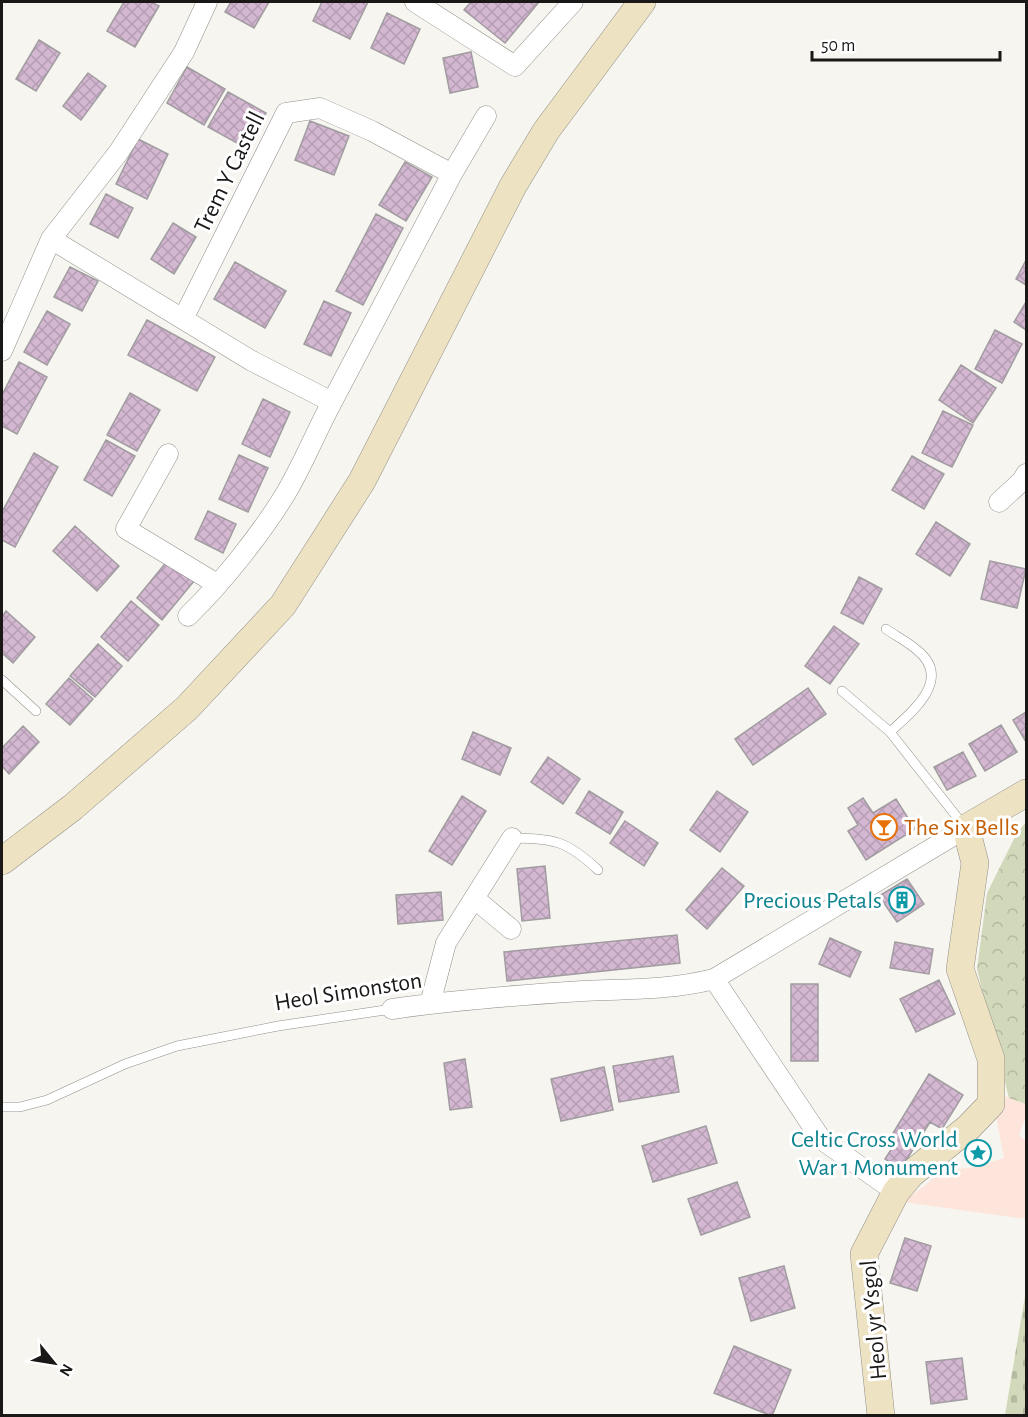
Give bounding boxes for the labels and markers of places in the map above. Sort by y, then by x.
bar icon: The Six Bells [869,812,899,842]
place label: The Six Bells [904,816,1019,840]
building icon: Precious Petals [887,885,917,915]
place label: Precious Petals [743,889,882,913]
place label: Celtic Cross World War 1 Monument [791,1128,958,1180]
place icon: Celtic Cross World War 1 Monument [963,1138,993,1168]

